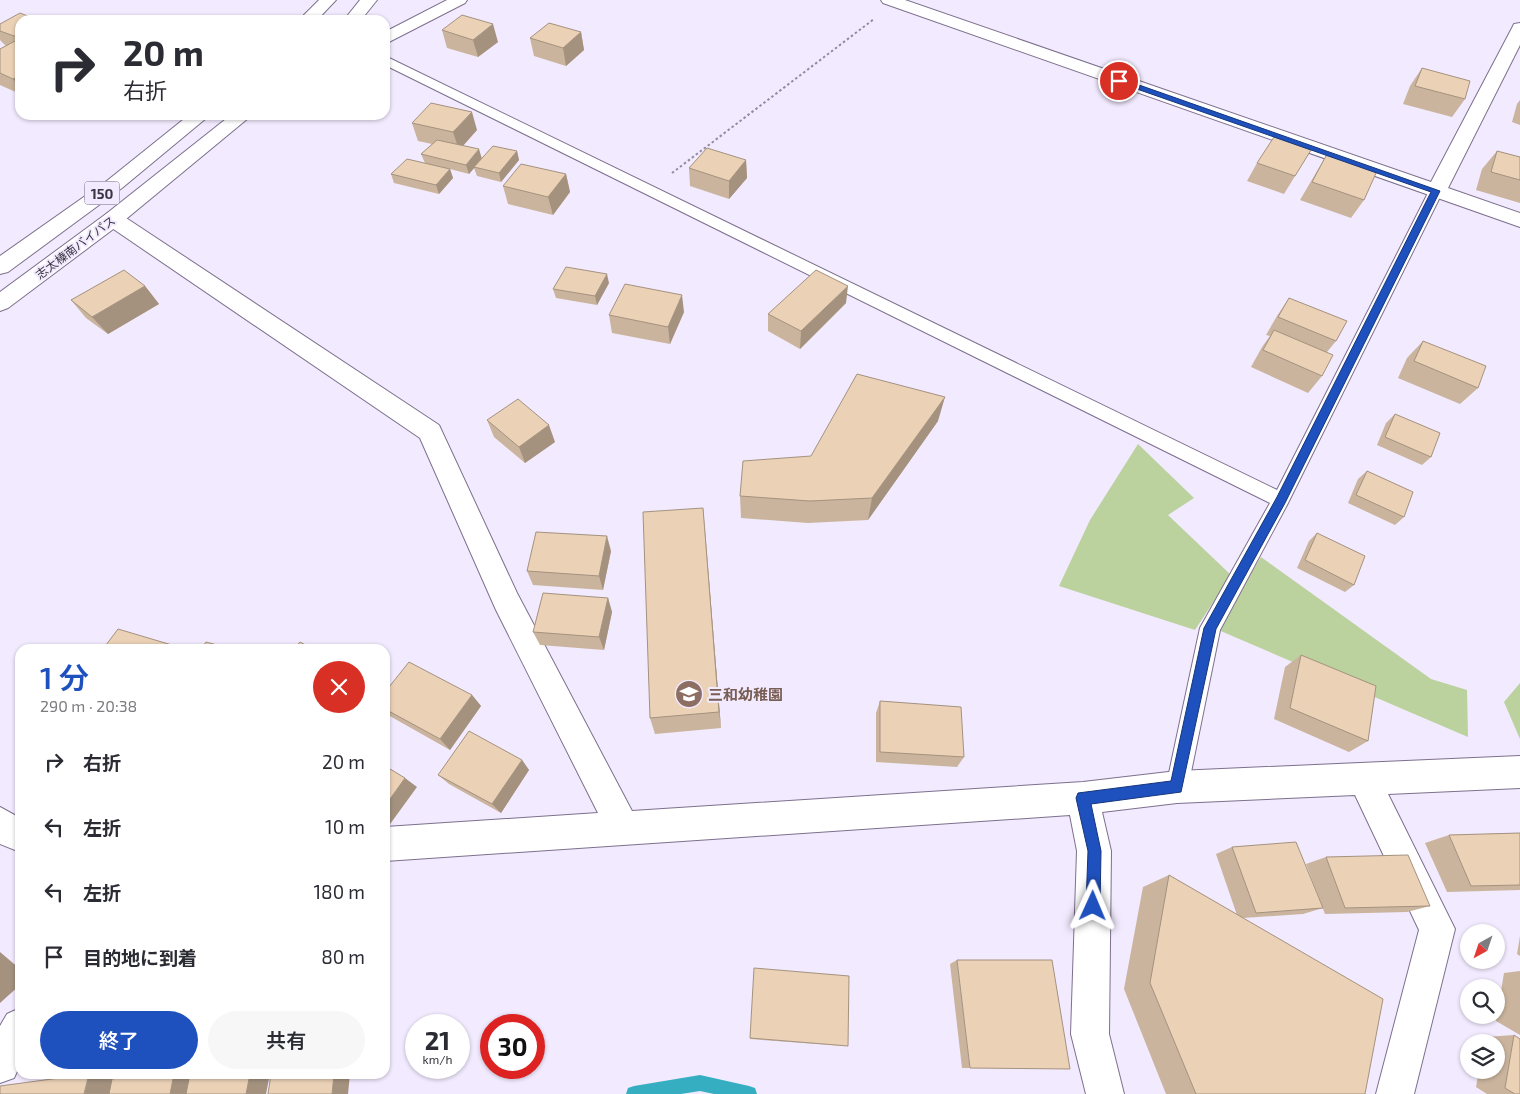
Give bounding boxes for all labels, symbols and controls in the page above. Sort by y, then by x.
text: 20 m [123,31,204,73]
icon: right [40,35,105,100]
pin [1098,60,1140,102]
icon: arrive [1105,67,1133,95]
text: 右折 [123,77,167,103]
road number: 150 [84,182,120,204]
street label: 志太榛南バイパス [33,213,117,281]
text: 1 分 [40,659,89,695]
button: close [313,661,365,713]
school or university icon: 三和幼稚園 [674,679,704,709]
place label: 三和幼稚園 [708,685,783,703]
text: 290 m · 20:38 [40,696,137,715]
icon: right [40,748,68,776]
text: 20 m [322,750,365,773]
text: 右折 [83,751,121,774]
icon: left [40,813,68,841]
text: 10 m [325,815,365,838]
text: 左折 [83,816,121,839]
icon: left [40,878,68,906]
position arrow [1066,879,1118,931]
text: 180 m [314,880,365,903]
text: 左折 [83,881,121,904]
north arrow [1460,924,1505,969]
map controls [1460,924,1505,1079]
icon: arrive [40,943,68,971]
text: 80 m [321,945,365,968]
text: 目的地に到着 [83,946,197,969]
button: search [1460,979,1505,1024]
button: 終了 [40,1011,198,1069]
button: 共有 [208,1011,365,1069]
speed limit sign: 30 [480,1014,545,1079]
text: 21 [425,1025,450,1055]
button: layers [1460,1034,1505,1079]
text: km/h [423,1052,452,1066]

